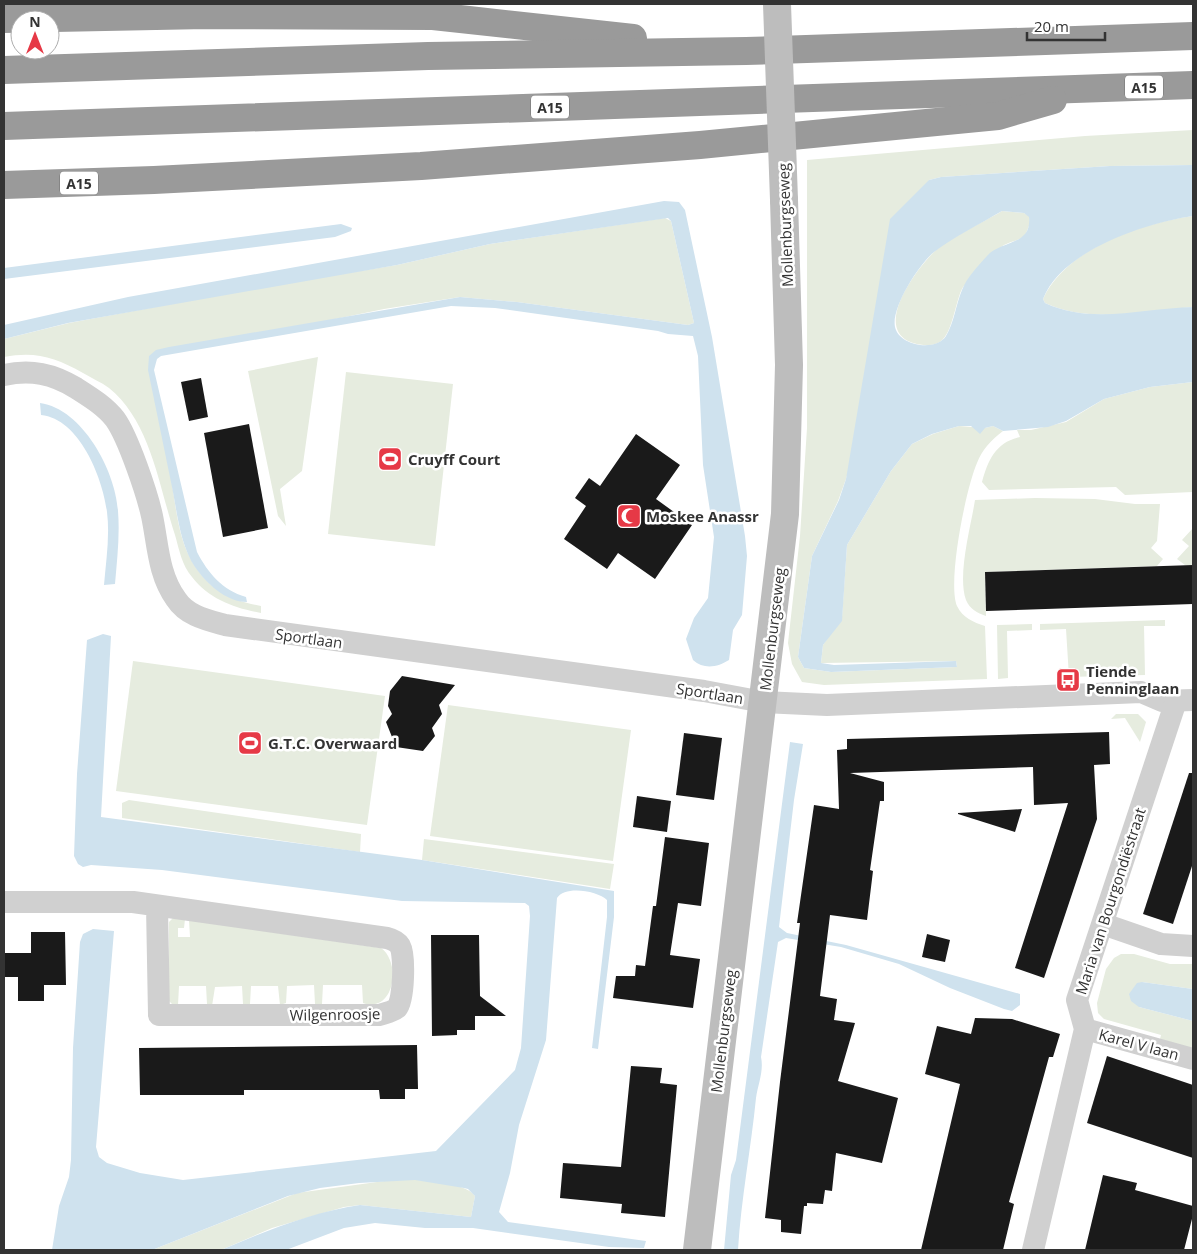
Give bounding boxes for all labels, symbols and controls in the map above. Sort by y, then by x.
north arrow [10,10,60,60]
scale bar [1027,10,1104,42]
text: N [29,12,41,31]
text: 20 m [1034,16,1069,36]
road number: A15 [1125,75,1163,98]
road number: A15 [531,95,569,118]
street label: Mollenburgseweg [773,163,797,287]
road number: A15 [60,172,98,194]
sports icon: Cruyff Court [377,446,403,472]
place label: Cruyff Court [408,449,501,469]
mosque icon: Moskee Anassr [616,503,642,529]
place label: Moskee Anassr [646,506,759,526]
street label: Mollenburgseweg [755,566,789,692]
street label: Sportlaan [274,623,344,653]
place label: Tiende Penninglaan [1086,661,1179,698]
bus stop icon: Tiende Penninglaan [1055,667,1081,693]
street label: Sportlaan [675,678,745,708]
sports icon: G.T.C. Overwaard [237,730,263,756]
place label: G.T.C. Overwaard [268,733,397,753]
street label: Maria van Bourgondiëstraat [1070,805,1150,997]
street label: Mollenburgseweg [706,968,740,1094]
street label: Wilgenroosje [289,1003,381,1025]
street label: Karel V laan [1097,1024,1181,1064]

